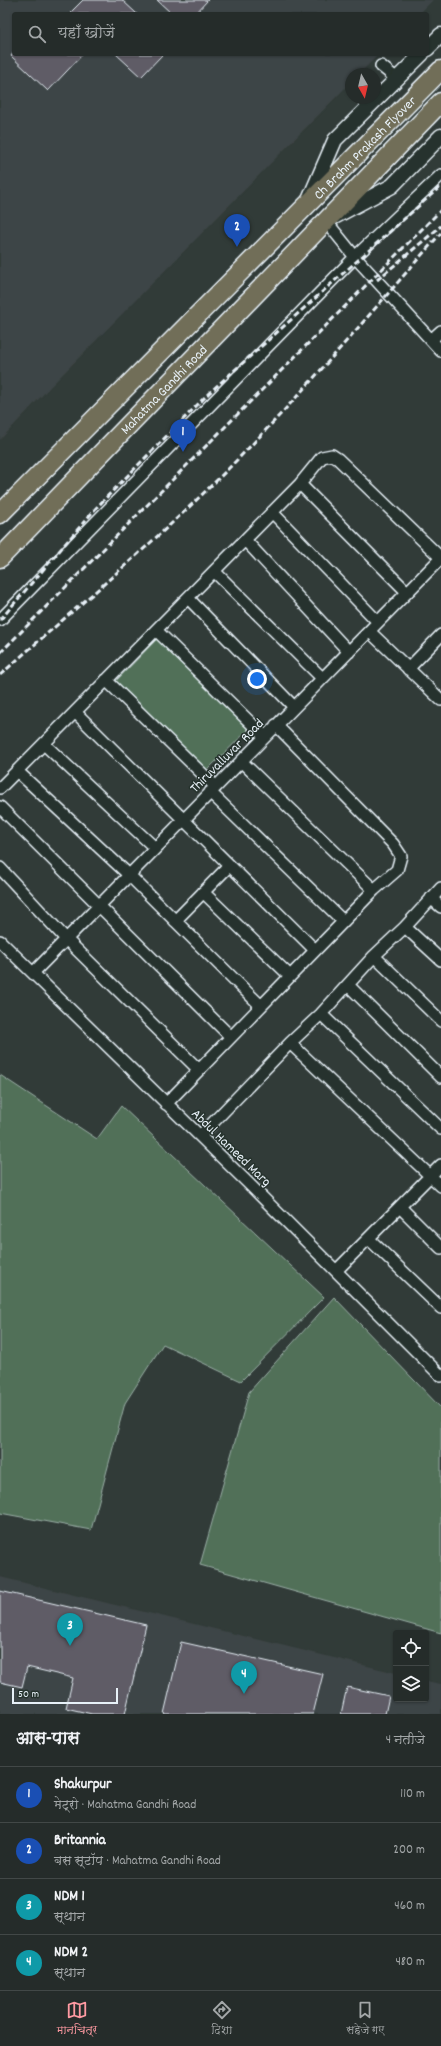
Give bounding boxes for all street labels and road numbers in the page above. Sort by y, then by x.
street label: Ch Brahm Prakash Flyover [310,92,422,205]
street label: Mahatma Gandhi Road [117,341,213,440]
street label: Thiruvalluvar Road [186,715,269,798]
street label: Abdul Hameed Marg [186,1105,275,1192]

